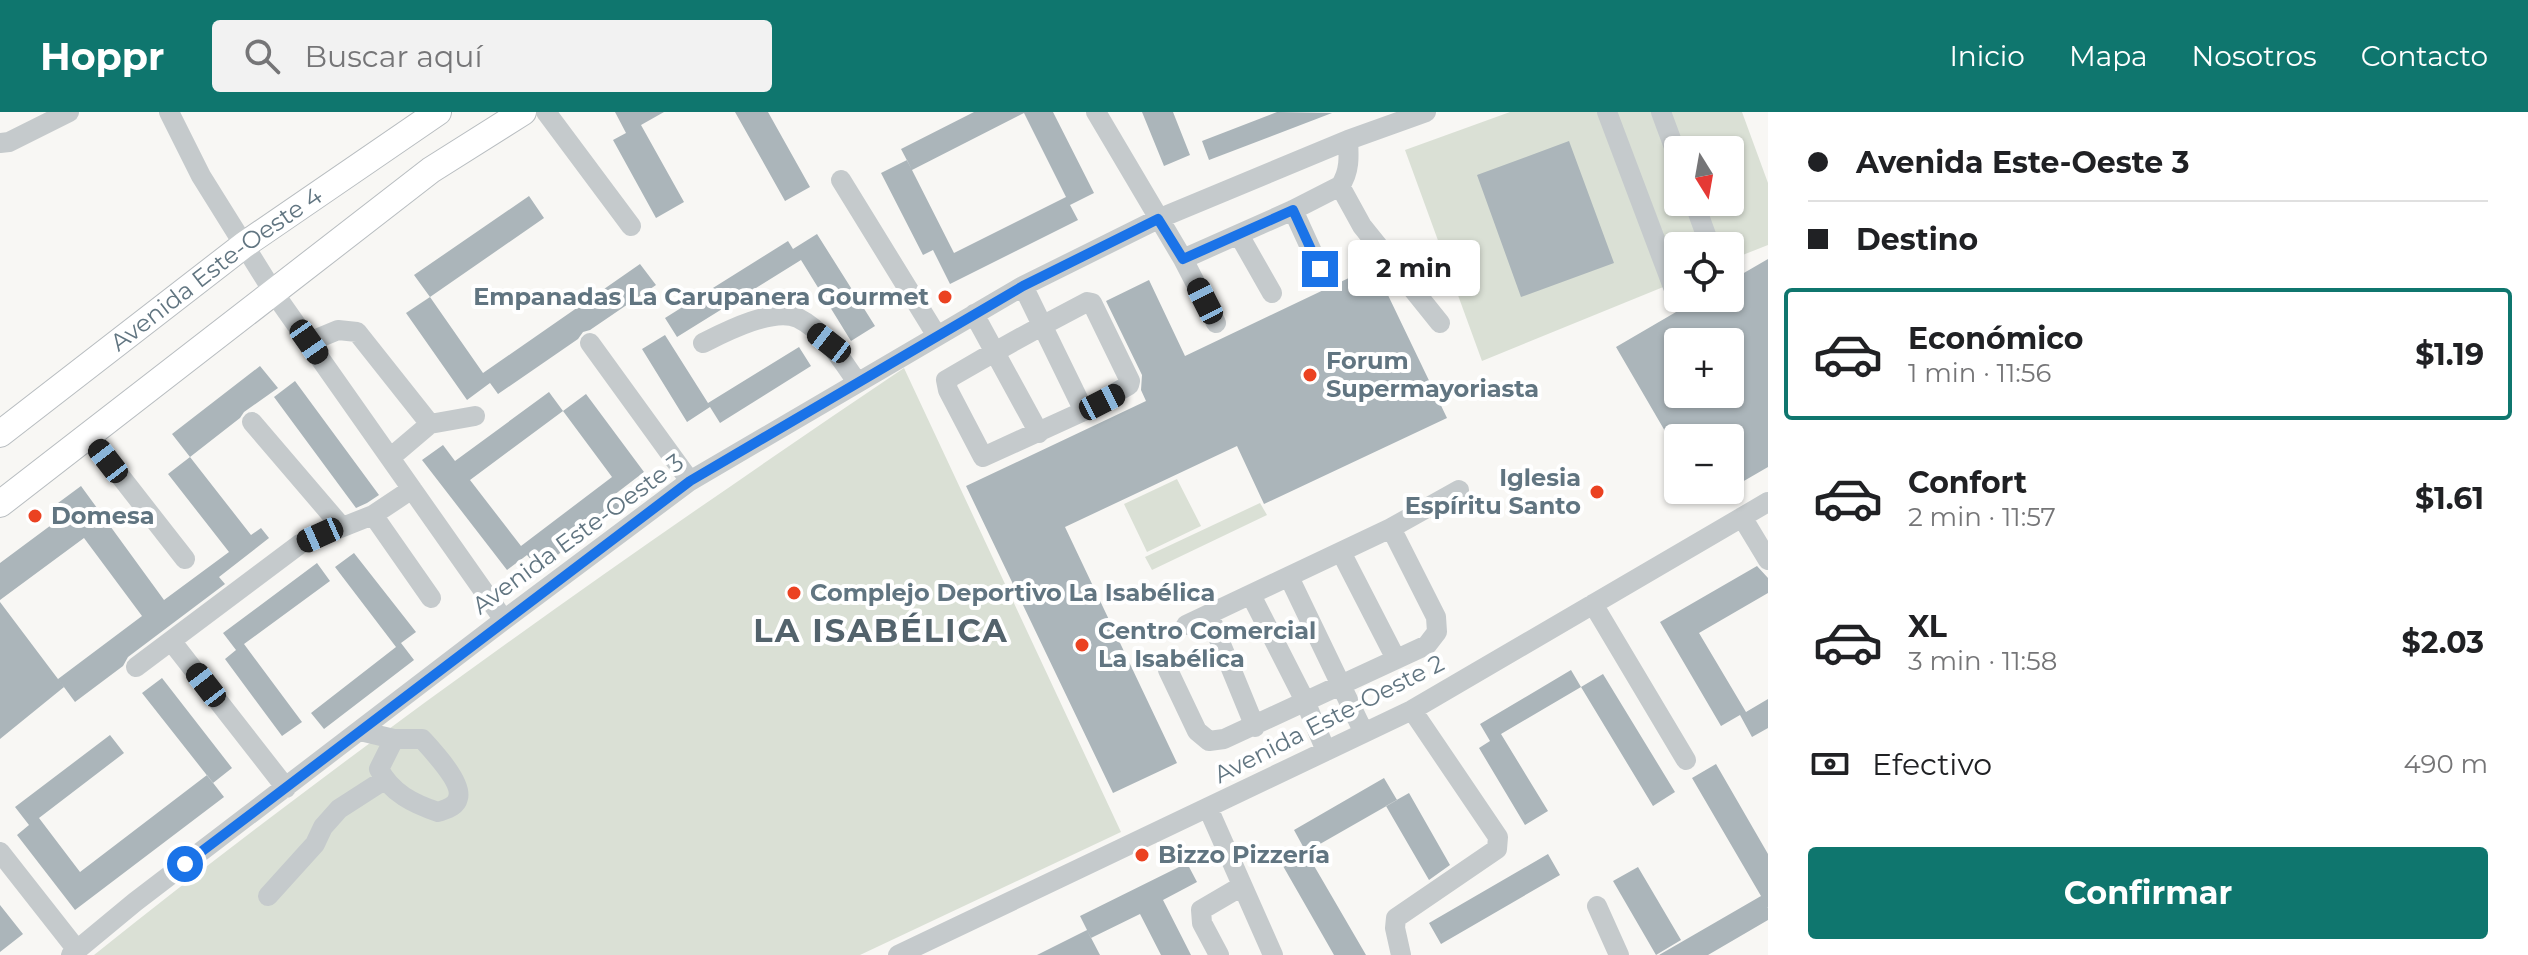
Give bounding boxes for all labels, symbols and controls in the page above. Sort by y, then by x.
search box [212,20,772,92]
text: Hoppr [40,33,164,80]
icon: search [240,34,284,78]
text: Buscar aquí [304,38,483,75]
text: Inicio [1949,39,2025,73]
text: Mapa [2069,39,2148,73]
text: Nosotros [2192,39,2317,73]
text: Contacto [2361,39,2488,73]
north arrow [1664,136,1744,216]
map controls [1664,136,1744,504]
text: Avenida Este-Oeste 3 [1856,144,2189,181]
street label: Avenida Este-Oeste 4 [104,181,328,357]
text: Destino [1856,221,1978,258]
button: locate [1664,232,1744,312]
callout: 2 min [1348,241,1480,297]
route end [1302,251,1338,287]
text: 2 min [1376,252,1452,284]
car [1183,274,1227,328]
place label: Empanadas La Carupanera Gourmet [473,282,930,311]
marker: Empanadas La Carupanera Gourmet [936,288,954,306]
car [285,315,333,369]
icon: car [1812,318,1884,390]
car [803,319,855,367]
text: Económico [1908,320,2083,357]
button: + [1664,328,1744,408]
text: $1.19 [2415,336,2484,373]
place label: Forum Supermayoriasta [1326,346,1539,403]
text: 1 min · 11:56 [1908,357,2051,389]
marker: Forum Supermayoriasta [1301,366,1319,384]
car [1075,380,1129,424]
button: − [1664,424,1744,504]
car [84,435,132,487]
street label: Avenida Este-Oeste 3 [466,447,689,620]
icon: car [1812,462,1884,534]
place label: Iglesia Espíritu Santo [1405,463,1581,520]
text: Confort [1908,464,2027,501]
text: $1.61 [2415,480,2484,517]
marker: Iglesia Espíritu Santo [1588,483,1606,501]
place label: Domesa [51,501,155,530]
text: 2 min · 11:57 [1908,501,2056,533]
marker: Domesa [26,507,44,525]
car [293,514,347,556]
place label: Complejo Deportivo La Isabélica [810,578,1215,607]
marker: Complejo Deportivo La Isabélica [785,584,803,602]
icon: car [1812,606,1884,678]
text: XL [1908,608,1947,645]
district label: LA ISABÉLICA [753,611,1009,650]
place label: Centro Comercial La Isabélica [1098,616,1316,673]
text: $2.03 [2402,624,2484,661]
marker: Centro Comercial La Isabélica [1073,636,1091,654]
text: 3 min · 11:58 [1908,645,2057,677]
street label: Avenida Este-Oeste 2 [1209,648,1449,789]
car [182,659,230,711]
icon: cash [1808,742,1852,786]
text: Efectivo [1872,746,1992,783]
text: 490 m [2404,748,2488,780]
place label: Bizzo Pizzería [1158,840,1330,869]
route start [167,846,203,882]
marker: Bizzo Pizzería [1133,846,1151,864]
button: Confirmar [1808,847,2488,939]

